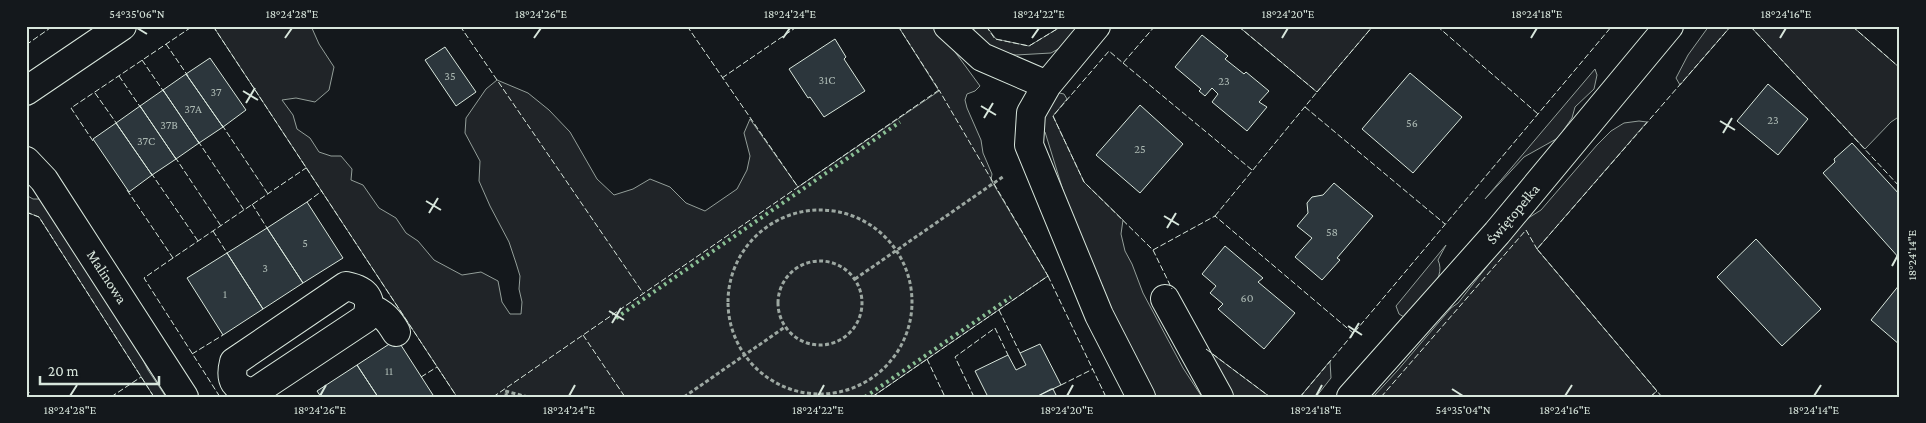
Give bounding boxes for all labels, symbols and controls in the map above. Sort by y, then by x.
text: 54°35'06"N [109,7,165,21]
text: 18°24'28"E [266,7,319,21]
text: 18°24'26"E [515,7,568,21]
text: 18°24'24"E [764,7,816,21]
text: 18°24'22"E [1013,7,1065,21]
text: 18°24'20"E [1262,7,1315,21]
text: 18°24'18"E [1512,7,1563,21]
text: 18°24'16"E [1761,7,1812,21]
house number: 35 [444,69,456,83]
house number: 31C [819,73,835,87]
house number: 23 [1218,74,1230,88]
house number: 37 [210,85,222,99]
house number: 37A [184,102,202,116]
house number: 23 [1767,113,1779,127]
house number: 56 [1406,116,1418,130]
house number: 37B [160,118,178,132]
house number: 37C [137,134,155,148]
house number: 25 [1134,142,1146,156]
street label: Świętopełka [1483,181,1543,248]
house number: 58 [1326,225,1338,239]
text: 18°24'14"E [1905,229,1919,280]
house number: 5 [302,236,308,250]
street label: Malinowa [84,247,130,307]
house number: 3 [262,261,268,275]
house number: 1 [223,287,227,301]
house number: 60 [1241,291,1254,305]
scale bar [40,353,159,385]
text: 20 m [48,363,79,379]
house number: 11 [385,364,393,378]
text: 18°24'28"E [44,403,97,417]
text: 18°24'26"E [294,403,347,417]
text: 18°24'24"E [543,403,595,417]
text: 18°24'22"E [792,403,844,417]
text: 18°24'20"E [1041,403,1094,417]
text: 18°24'18"E [1291,403,1342,417]
text: 54°35'04"N [1435,403,1491,417]
text: 18°24'16"E [1540,403,1591,417]
text: 18°24'14"E [1789,403,1840,417]

